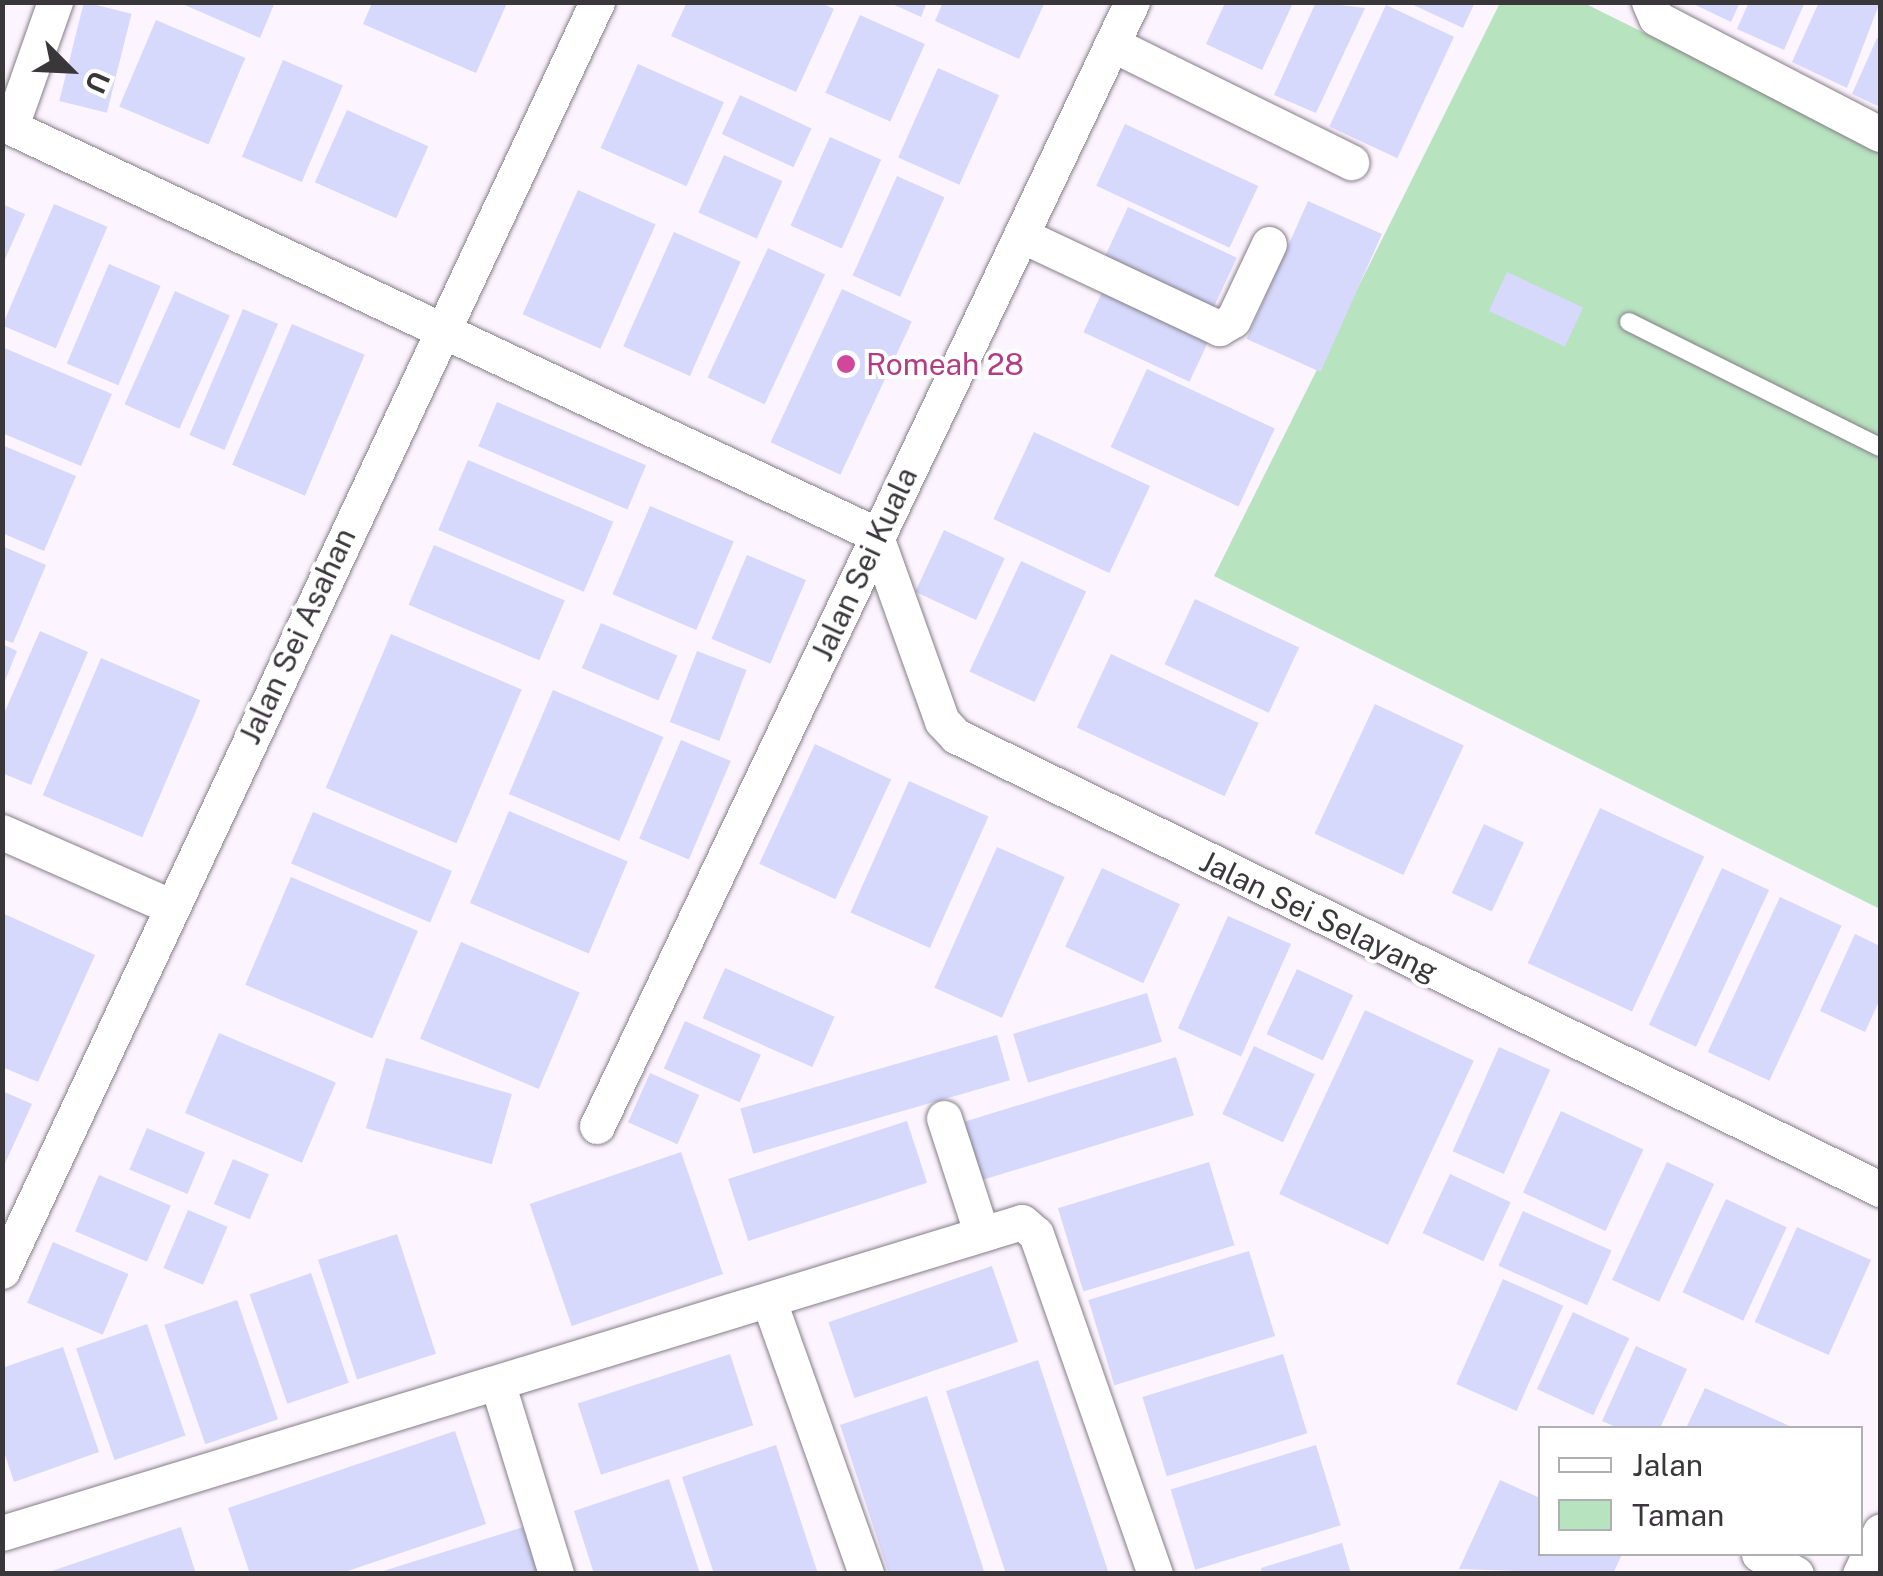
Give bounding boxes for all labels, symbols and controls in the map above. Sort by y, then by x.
north arrow [20,20,120,120]
text: U [79,66,117,98]
place label: Romeah 28 [866,346,1024,382]
marker: Romeah 28 [835,353,857,375]
street label: Jalan Sei Kuala [803,462,925,666]
street label: Jalan Sei Asahan [231,522,363,750]
street label: Jalan Sei Selayang [1194,843,1444,989]
legend [1538,1426,1863,1556]
text: Jalan [1632,1447,1703,1483]
text: Taman [1632,1497,1724,1533]

